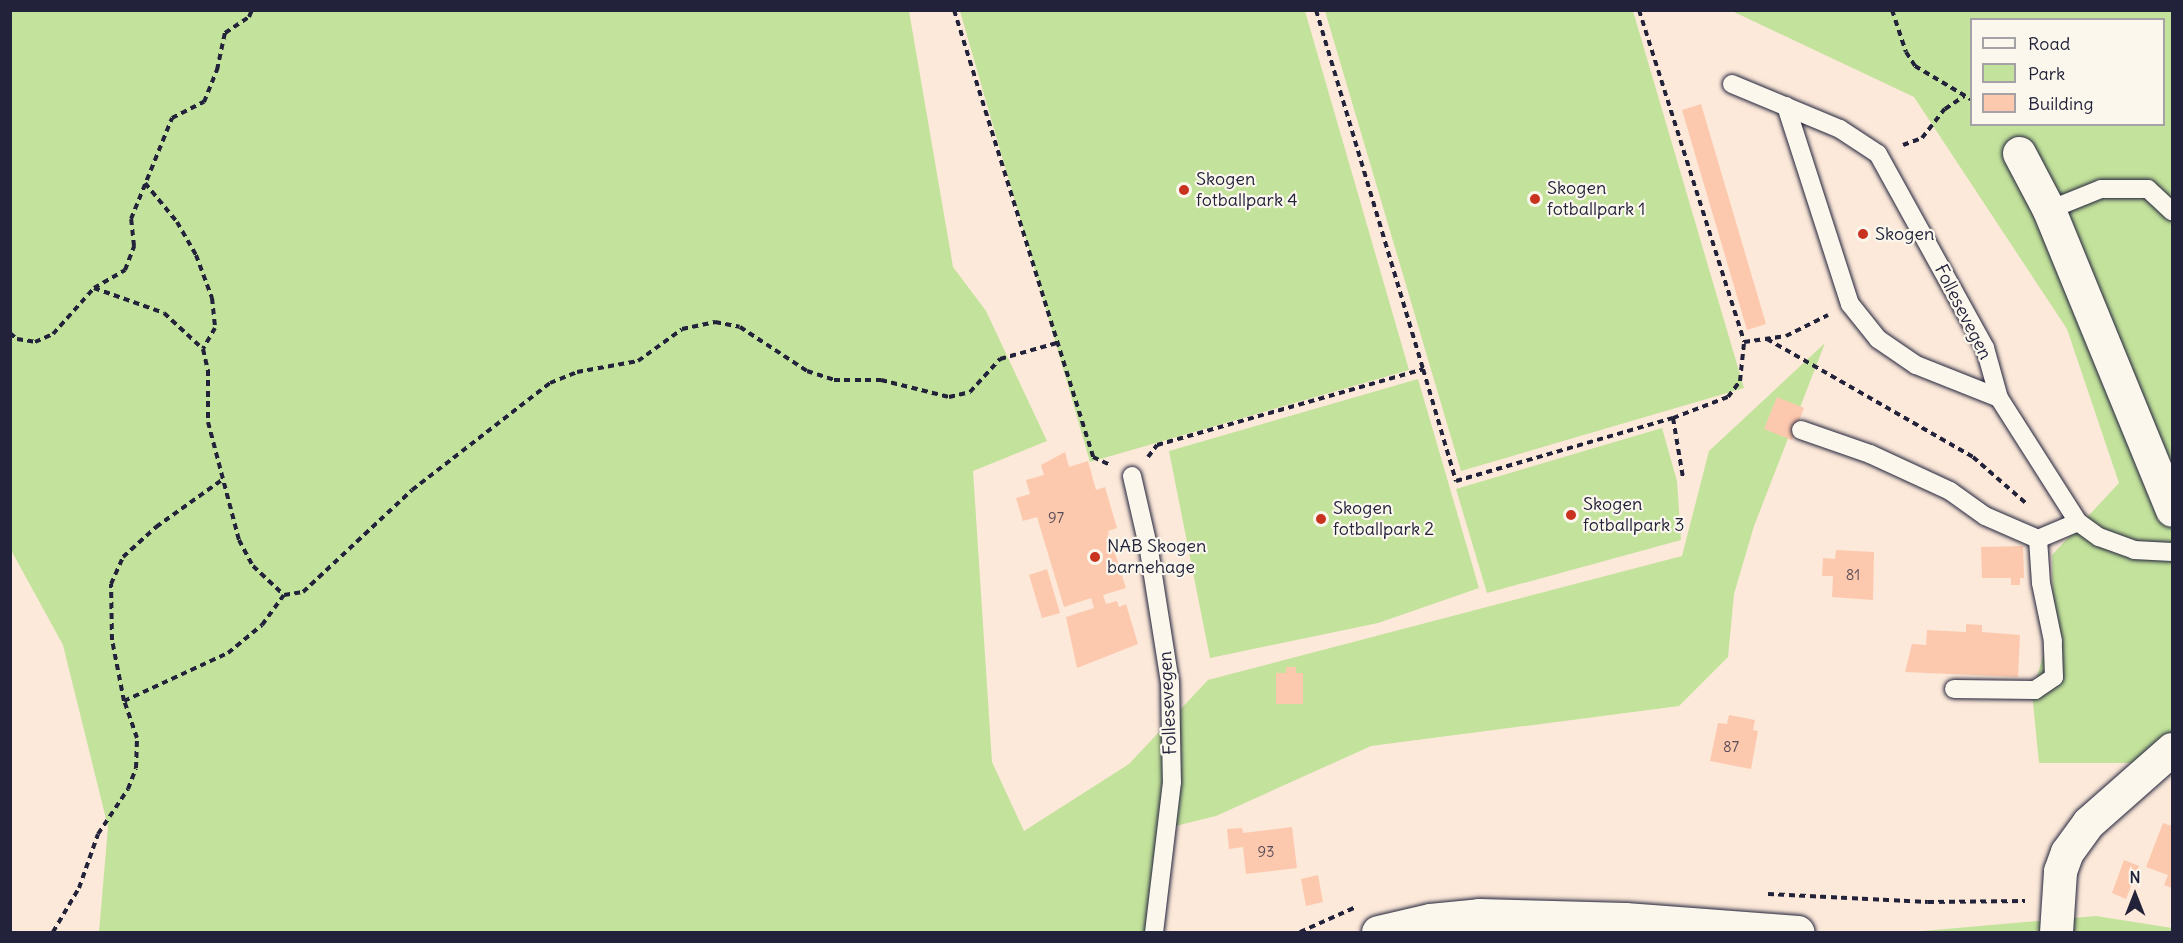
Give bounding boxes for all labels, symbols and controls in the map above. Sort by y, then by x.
legend [1970,18,2165,126]
text: Road [2028,32,2070,55]
text: Park [2028,62,2065,85]
text: Building [2028,92,2093,115]
place label: Skogen fotballpark 4 [1196,169,1298,212]
place label: Skogen fotballpark 1 [1547,178,1645,220]
marker: Skogen fotballpark 4 [1177,183,1191,197]
marker: Skogen fotballpark 1 [1528,192,1542,206]
place label: Skogen [1875,223,1934,245]
marker: Skogen [1856,227,1870,241]
street label: Follesevegen [1930,261,1996,363]
place label: Skogen fotballpark 3 [1583,494,1685,536]
place label: Skogen fotballpark 2 [1333,498,1434,540]
marker: Skogen fotballpark 3 [1564,508,1578,522]
house number: 97 [1048,509,1064,527]
marker: Skogen fotballpark 2 [1314,512,1328,526]
place label: NAB Skogen barnehage [1107,536,1206,578]
marker: NAB Skogen barnehage [1088,550,1102,564]
house number: 81 [1846,566,1860,584]
street label: Follesevegen [1154,651,1182,755]
house number: 87 [1723,738,1739,756]
house number: 93 [1257,843,1275,861]
north arrow [2105,865,2165,925]
text: N [2129,867,2141,887]

